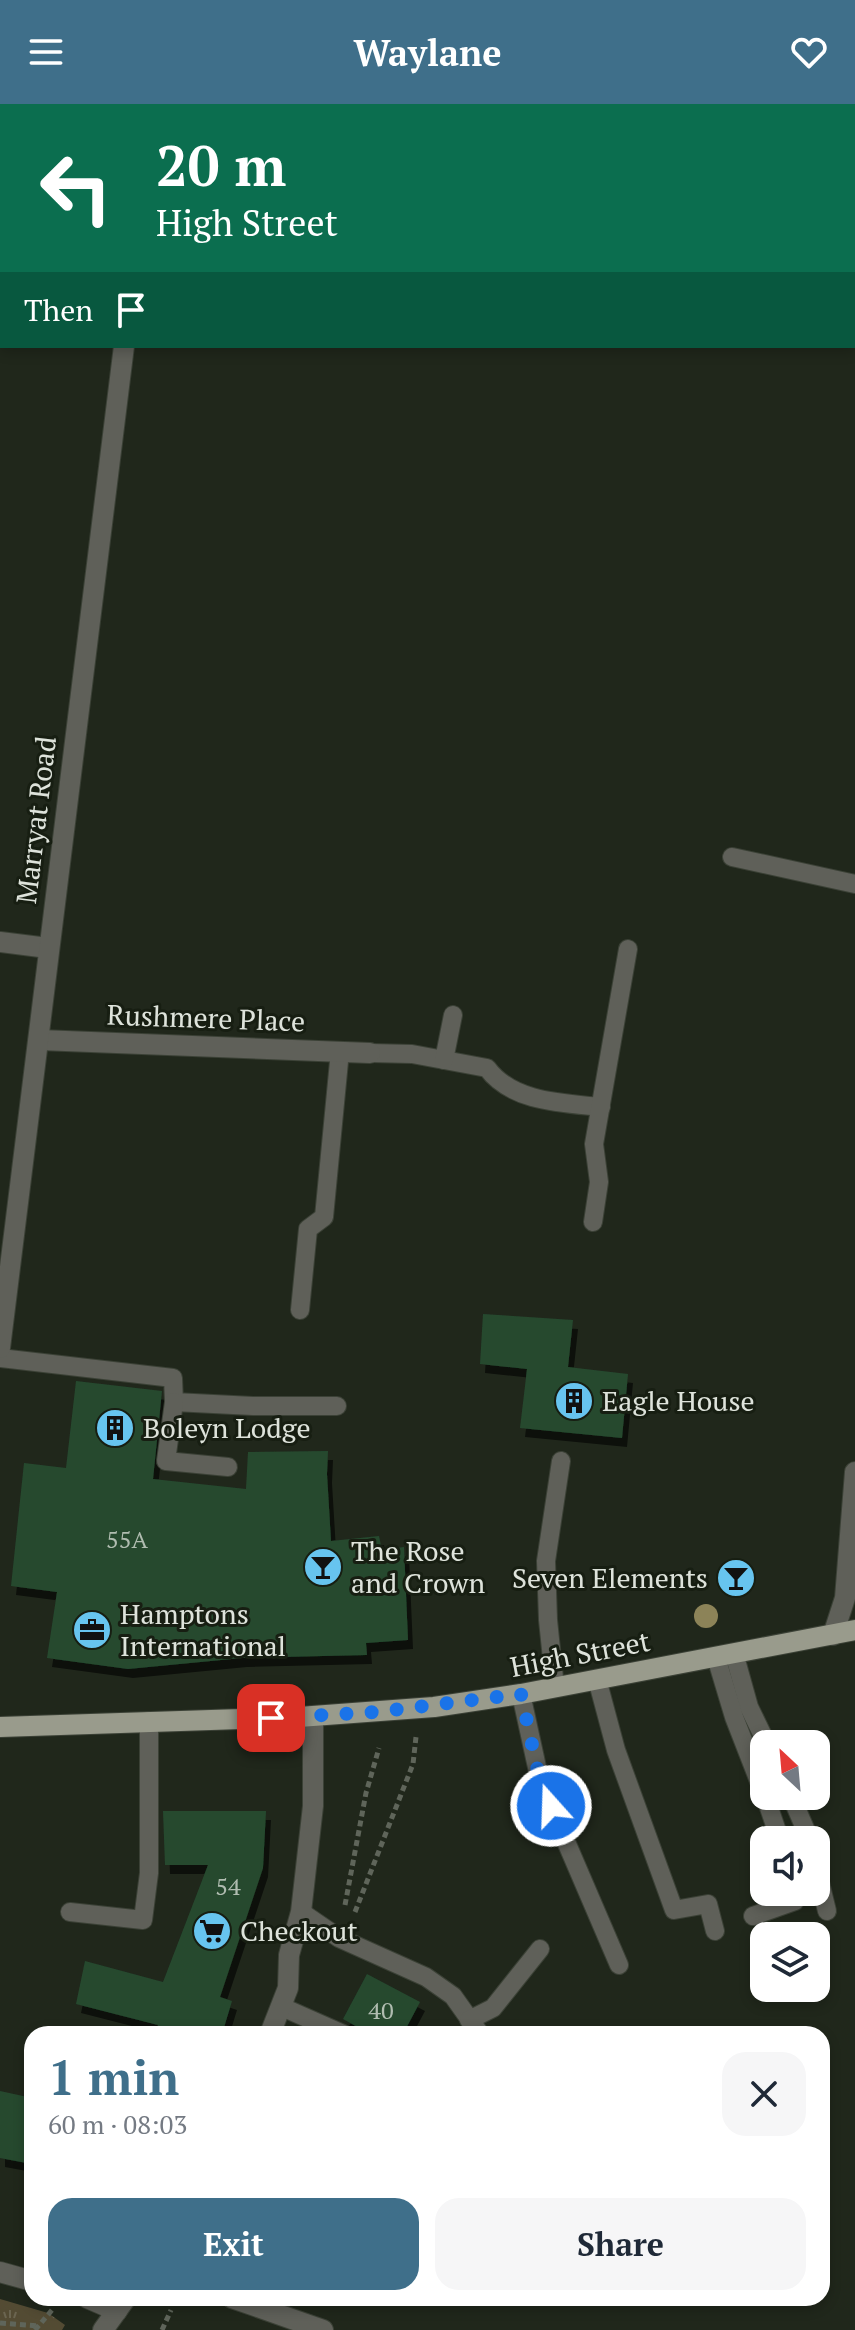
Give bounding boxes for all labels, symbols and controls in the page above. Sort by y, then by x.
text: Waylane [353,29,502,76]
icon: menu [24,30,68,74]
icon: heart [787,30,831,74]
text: 20 m [156,128,286,202]
icon: left [24,136,128,240]
text: High Street [156,199,338,246]
icon: arrive [109,288,153,332]
text: Then [24,290,93,330]
street label: Marryat Road [7,734,64,906]
street label: Rushmere Place [106,996,306,1039]
building icon: Eagle House [553,1380,595,1422]
place label: Eagle House [602,1382,755,1419]
building icon: Boleyn Lodge [94,1407,136,1449]
place label: Boleyn Lodge [143,1409,311,1446]
house number: 55A [106,1523,149,1555]
place label: The Rose and Crown [351,1532,485,1601]
bar icon: The Rose and Crown [302,1546,344,1588]
bar icon: Seven Elements [715,1557,757,1599]
place label: Seven Elements [512,1559,708,1596]
place label: Hamptons International [120,1595,286,1664]
office icon: Hamptons International [71,1609,113,1651]
street label: High Street [507,1622,653,1685]
pin [237,1684,305,1752]
icon: arrive [249,1696,293,1740]
north arrow [750,1730,830,1810]
map controls [750,1730,830,2002]
position arrow [509,1764,593,1848]
button: sound [750,1826,830,1906]
house number: 54 [215,1870,241,1902]
supermarket icon: Checkout [191,1910,233,1952]
place label: Checkout [240,1912,358,1949]
button: layers [750,1922,830,2002]
house number: 40 [368,1994,394,2026]
text: 1 min [48,2045,179,2109]
button: close [722,2052,806,2136]
text: 60 m · 08:03 [48,2107,187,2141]
button: Exit [48,2198,419,2290]
button: Share [435,2198,806,2290]

